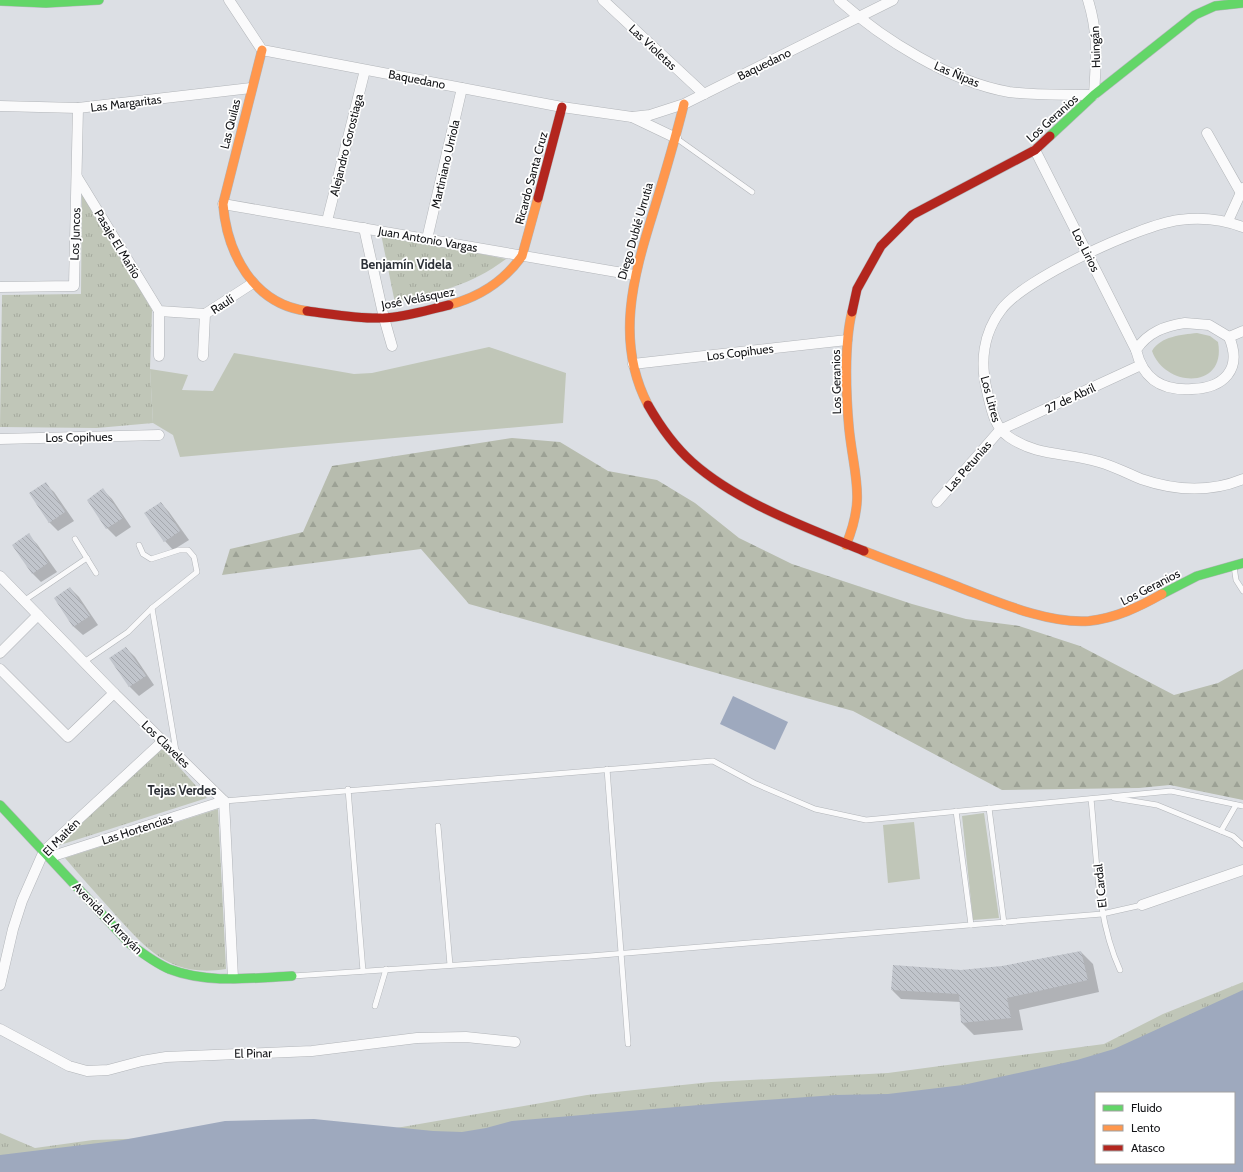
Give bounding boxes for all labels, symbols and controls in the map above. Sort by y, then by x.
street label: Las Violetas [626,21,680,73]
street label: Huingán [1087,25,1103,68]
street label: Baquedano [735,44,794,83]
street label: Las Ñipas [932,58,982,90]
street label: Baquedano [387,66,447,92]
street label: Las Margaritas [90,91,162,115]
street label: Los Geranios [1023,91,1081,145]
street label: Alejandro Gorostiaga [326,92,366,198]
street label: Las Quilas [217,97,243,151]
street label: Martiniano Urriola [427,118,463,210]
street label: Ricardo Santa Cruz [511,130,551,226]
street label: Diego Dublé Urrutia [614,180,656,281]
street label: Los Juncos [67,207,83,261]
street label: Pasaje El Mañío [91,207,145,282]
street label: Juan Antonio Vargas [376,223,479,255]
street label: Los Lirios [1069,226,1103,274]
district label: Benjamín Videla [360,256,452,272]
street label: José Velásquez [379,283,456,313]
street label: Raulí [208,291,237,317]
street label: Los Copihues [706,340,774,364]
street label: Los Geranios [828,350,844,414]
street label: Los Litres [978,374,1004,424]
street label: 27 de Abril [1042,380,1098,416]
street label: Los Copihues [45,429,113,445]
street label: Las Petunias [942,437,994,495]
street label: Los Geranios [1118,566,1182,608]
street label: Los Claveles [139,717,193,771]
district label: Tejas Verdes [148,782,217,798]
street label: Las Hortencias [100,810,174,848]
street label: El Maitén [39,815,83,859]
street label: El Cardal [1090,863,1110,909]
street label: Avenida El Arrayán [70,879,146,957]
street label: El Pinar [234,1045,272,1061]
legend [1095,1092,1235,1164]
text: Fluido [1131,1100,1163,1115]
text: Lento [1131,1120,1161,1135]
text: Atasco [1131,1140,1165,1155]

